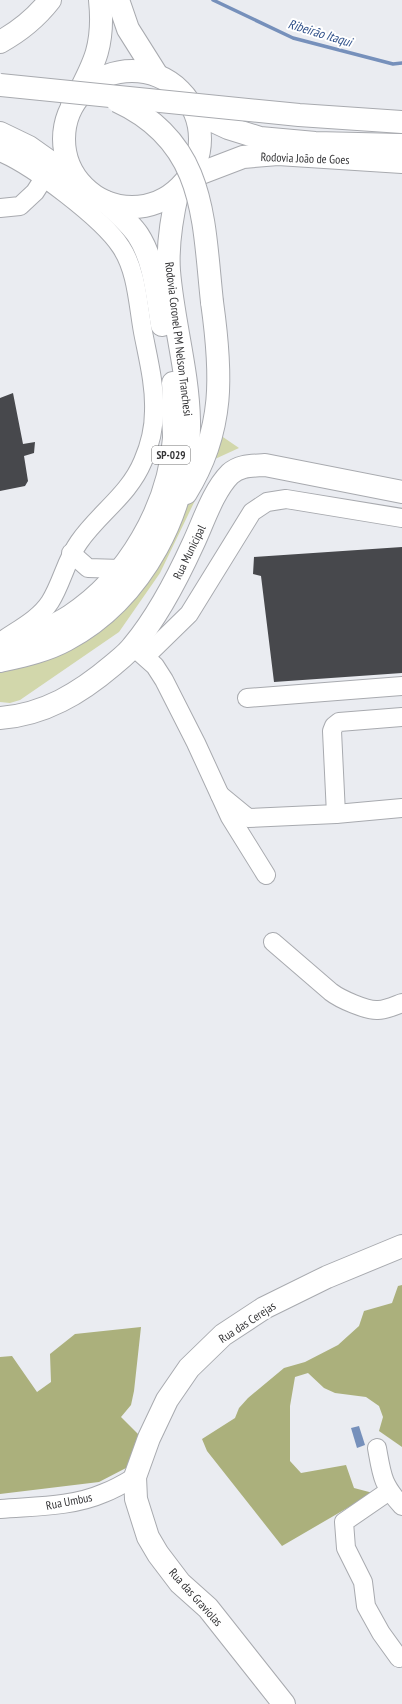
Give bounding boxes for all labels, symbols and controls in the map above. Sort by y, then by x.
water label: Ribeirão Itaqui [286,15,356,51]
street label: Rodovia João de Goes [260,149,350,167]
street label: Rodovia Coronel PM Nelson Tranchesi [162,261,196,417]
road number: SP-029 [152,446,190,464]
street label: Rua Municipal [169,522,209,582]
street label: Rua das Cerejas [216,1298,278,1346]
street label: Rua Umbus [45,1489,93,1513]
street label: Rua das Graviolas [166,1565,226,1629]

